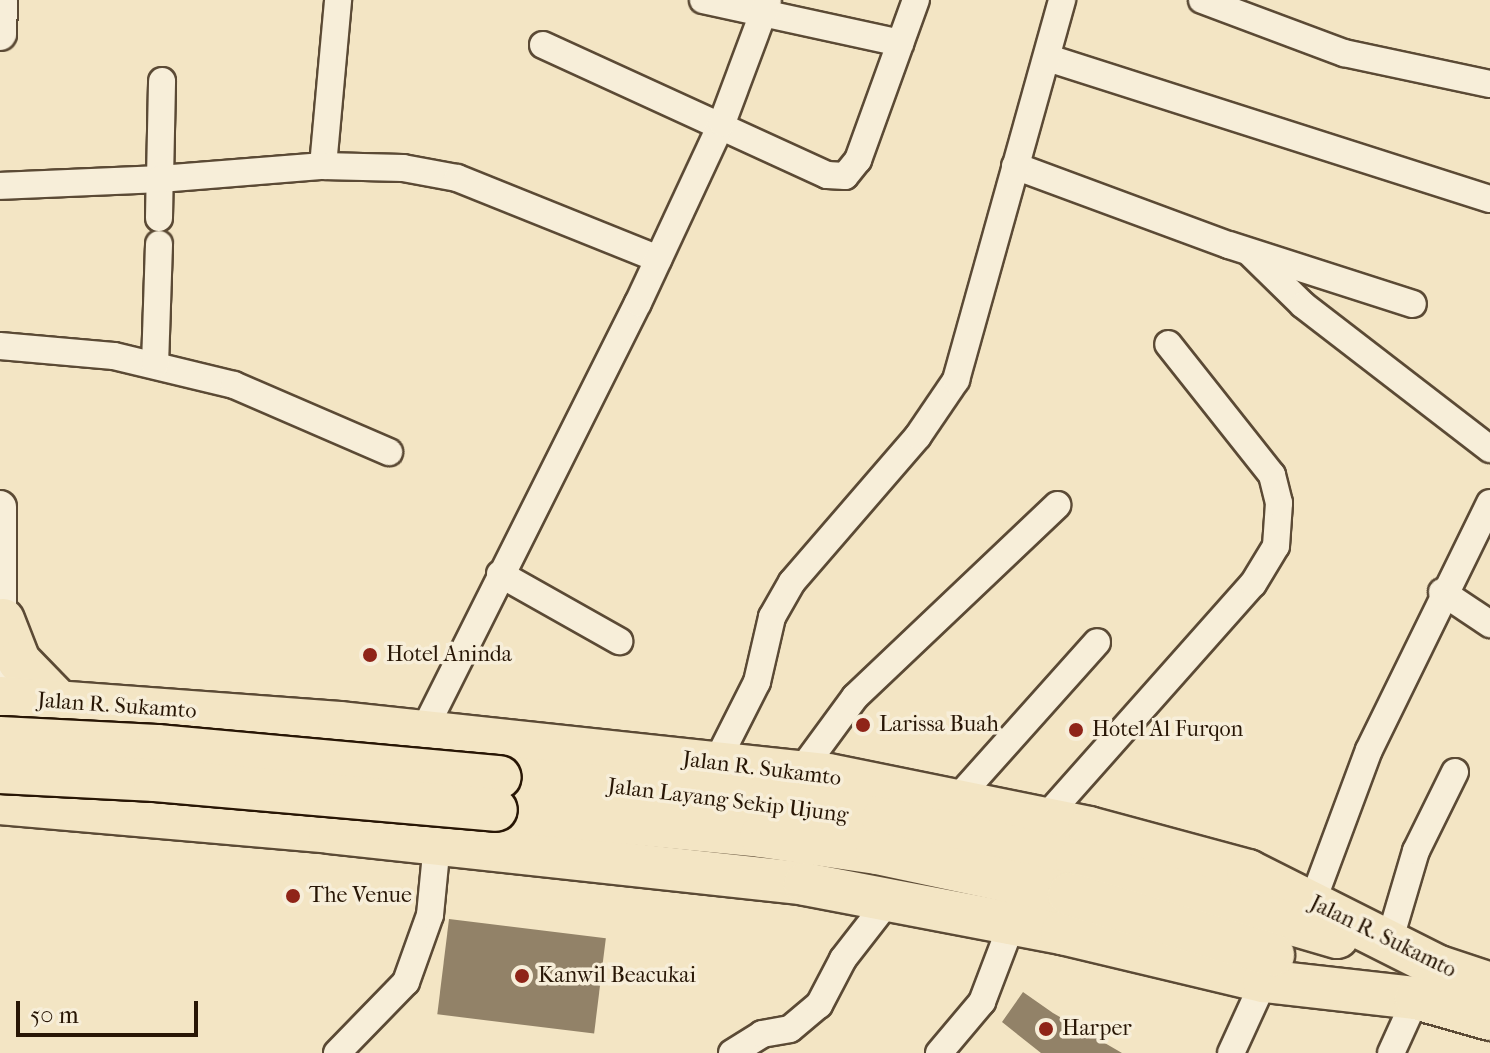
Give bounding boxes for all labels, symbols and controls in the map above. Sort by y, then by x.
place label: Hotel Aninda [386,642,512,668]
marker: Hotel Aninda [361,646,379,664]
street label: Jalan R. Sukamto [37,687,197,725]
place label: Larissa Buah [879,712,999,738]
marker: Larissa Buah [854,716,872,734]
place label: Hotel Al Furqon [1092,717,1243,743]
marker: Hotel Al Furqon [1067,721,1085,739]
street label: Jalan R. Sukamto [681,746,843,792]
street label: Jalan Layang Sekip Ujung [606,773,850,829]
place label: The Venue [309,883,412,909]
marker: The Venue [284,887,302,905]
street label: Jalan R. Sukamto [1306,890,1460,984]
place label: Kanwil Beacukai [538,963,696,989]
marker: Kanwil Beacukai [513,967,531,985]
scale bar [20,985,202,1035]
text: 50 m [30,1001,79,1029]
place label: Harper [1062,1016,1132,1042]
marker: Harper [1037,1020,1055,1038]

